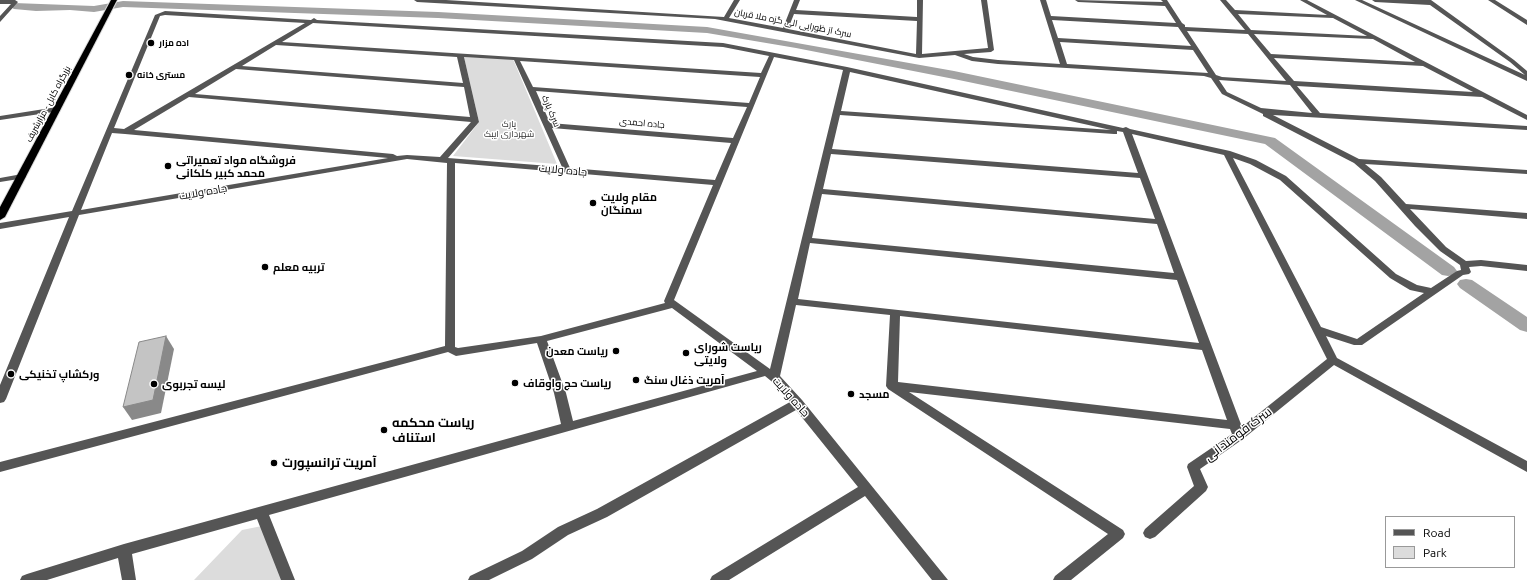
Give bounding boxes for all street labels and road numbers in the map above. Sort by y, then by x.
street label: سرک از ظورایی الی گزه ملا قربان [733,6,853,40]
street label: بزرگراه کابل - مزارشریف [23,64,73,144]
street label: سرک پارک [539,93,563,129]
street label: جاده احمدی [619,116,665,130]
street label: جاده ولایت [538,161,588,179]
street label: جاده ولایت [178,181,228,203]
street label: جاده ولایت [770,375,812,419]
street label: سرک قومندانی [1201,404,1275,464]

